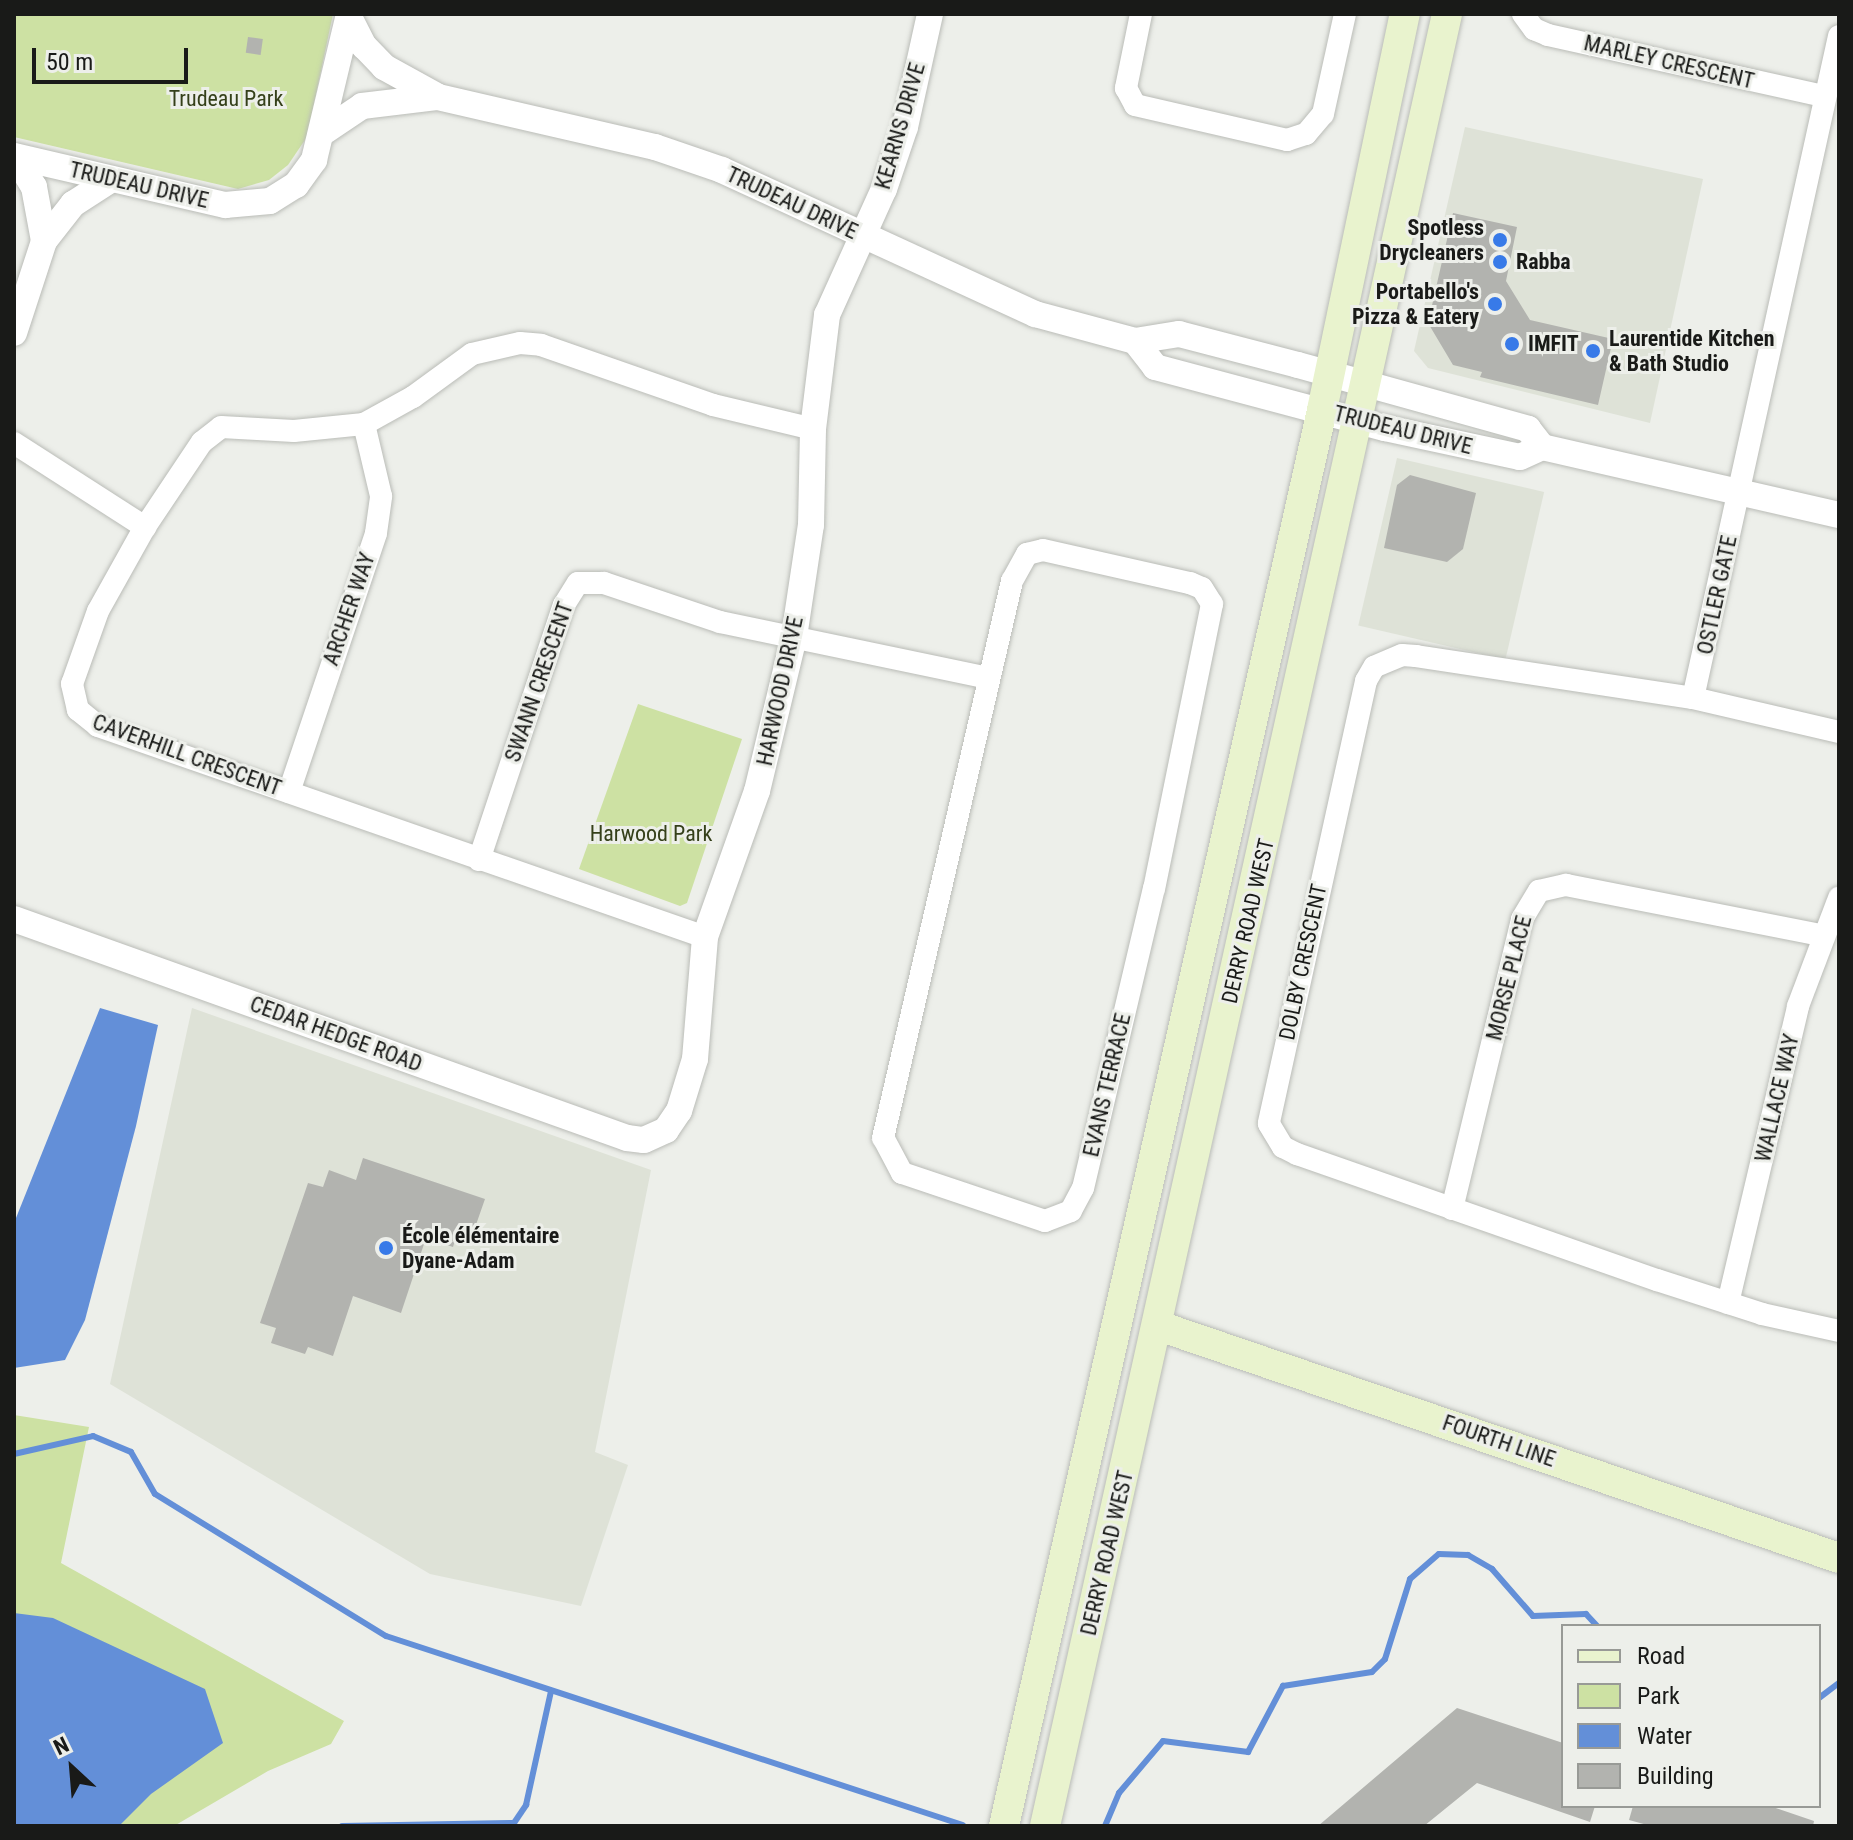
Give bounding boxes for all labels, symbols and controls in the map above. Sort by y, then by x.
street label: MARLEY CRESCENT [1581,30,1757,94]
scale bar [36,32,192,82]
text: 50 m [46,48,93,76]
street label: KEARNS DRIVE [869,60,931,192]
park label: Trudeau Park [169,86,283,112]
street label: TRUDEAU DRIVE [67,156,211,214]
street label: TRUDEAU DRIVE [722,161,862,245]
place label: Spotless Drycleaners [1379,214,1484,266]
marker: Spotless Drycleaners [1491,231,1509,249]
place label: Rabba [1516,249,1571,275]
marker: Rabba [1491,253,1509,271]
place label: Portabello's Pizza & Eatery [1352,278,1479,330]
marker: Portabello's Pizza & Eatery [1486,295,1504,313]
place label: Laurentide Kitchen & Bath Studio [1609,325,1775,376]
place label: IMFIT [1528,331,1579,357]
marker: IMFIT [1503,335,1521,353]
marker: Laurentide Kitchen & Bath Studio [1584,342,1602,360]
street label: TRUDEAU DRIVE [1331,400,1475,460]
street label: OSTLER GATE [1692,533,1742,657]
street label: ARCHER WAY [317,549,381,669]
street label: SWANN CRESCENT [499,599,579,765]
street label: HARWOOD DRIVE [751,614,809,768]
street label: CAVERHILL CRESCENT [89,709,285,801]
park label: Harwood Park [590,821,712,847]
street label: DERRY ROAD WEST [1216,836,1280,1006]
street label: DOLBY CRESCENT [1274,882,1332,1042]
street label: MORSE PLACE [1481,913,1537,1043]
street label: CEDAR HEDGE ROAD [246,991,426,1077]
street label: EVANS TERRACE [1078,1010,1136,1160]
street label: WALLACE WAY [1749,1031,1805,1165]
place label: École élémentaire Dyane-Adam [402,1222,559,1274]
marker: École élémentaire Dyane-Adam [377,1239,395,1257]
street label: FOURTH LINE [1439,1409,1559,1473]
street label: DERRY ROAD WEST [1075,1468,1139,1638]
legend [1561,1624,1821,1808]
text: Road [1637,1642,1685,1670]
text: Park [1637,1682,1680,1710]
text: Water [1637,1722,1692,1750]
north arrow [32,1728,112,1808]
text: N [50,1732,73,1760]
text: Building [1637,1762,1714,1790]

